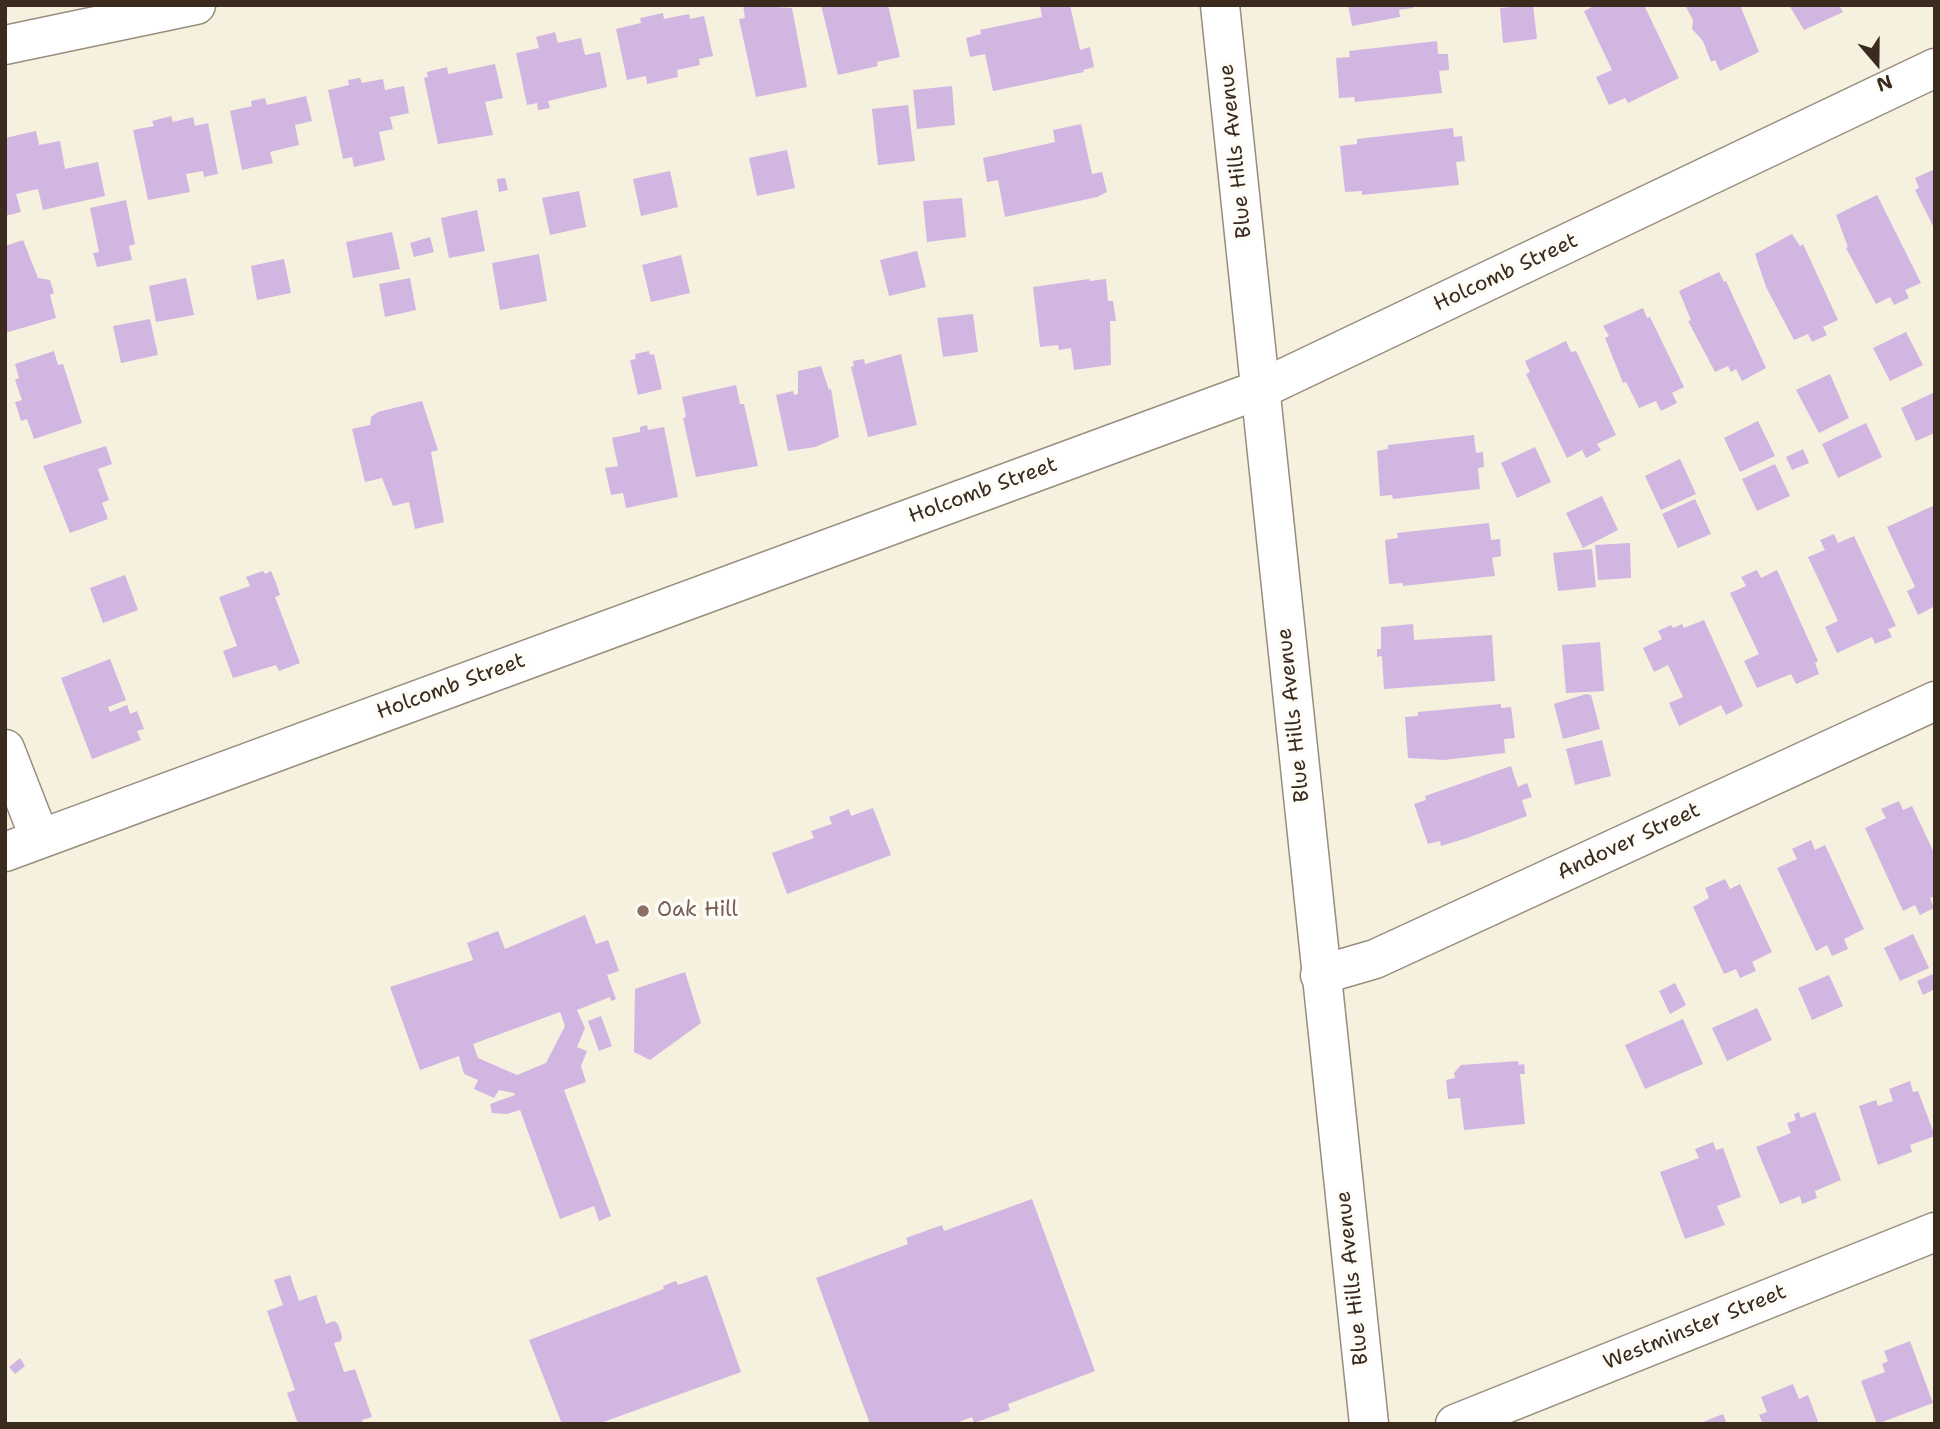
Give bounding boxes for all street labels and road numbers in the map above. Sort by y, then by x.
street label: Blue Hills Avenue [1214,63,1258,239]
street label: Holcomb Street [1430,229,1582,317]
street label: Holcomb Street [905,452,1061,530]
street label: Blue Hills Avenue [1272,627,1316,803]
street label: Holcomb Street [373,648,529,726]
street label: Andover Street [1554,798,1704,886]
street label: Blue Hills Avenue [1331,1190,1375,1366]
street label: Westminster Street [1600,1280,1790,1376]

